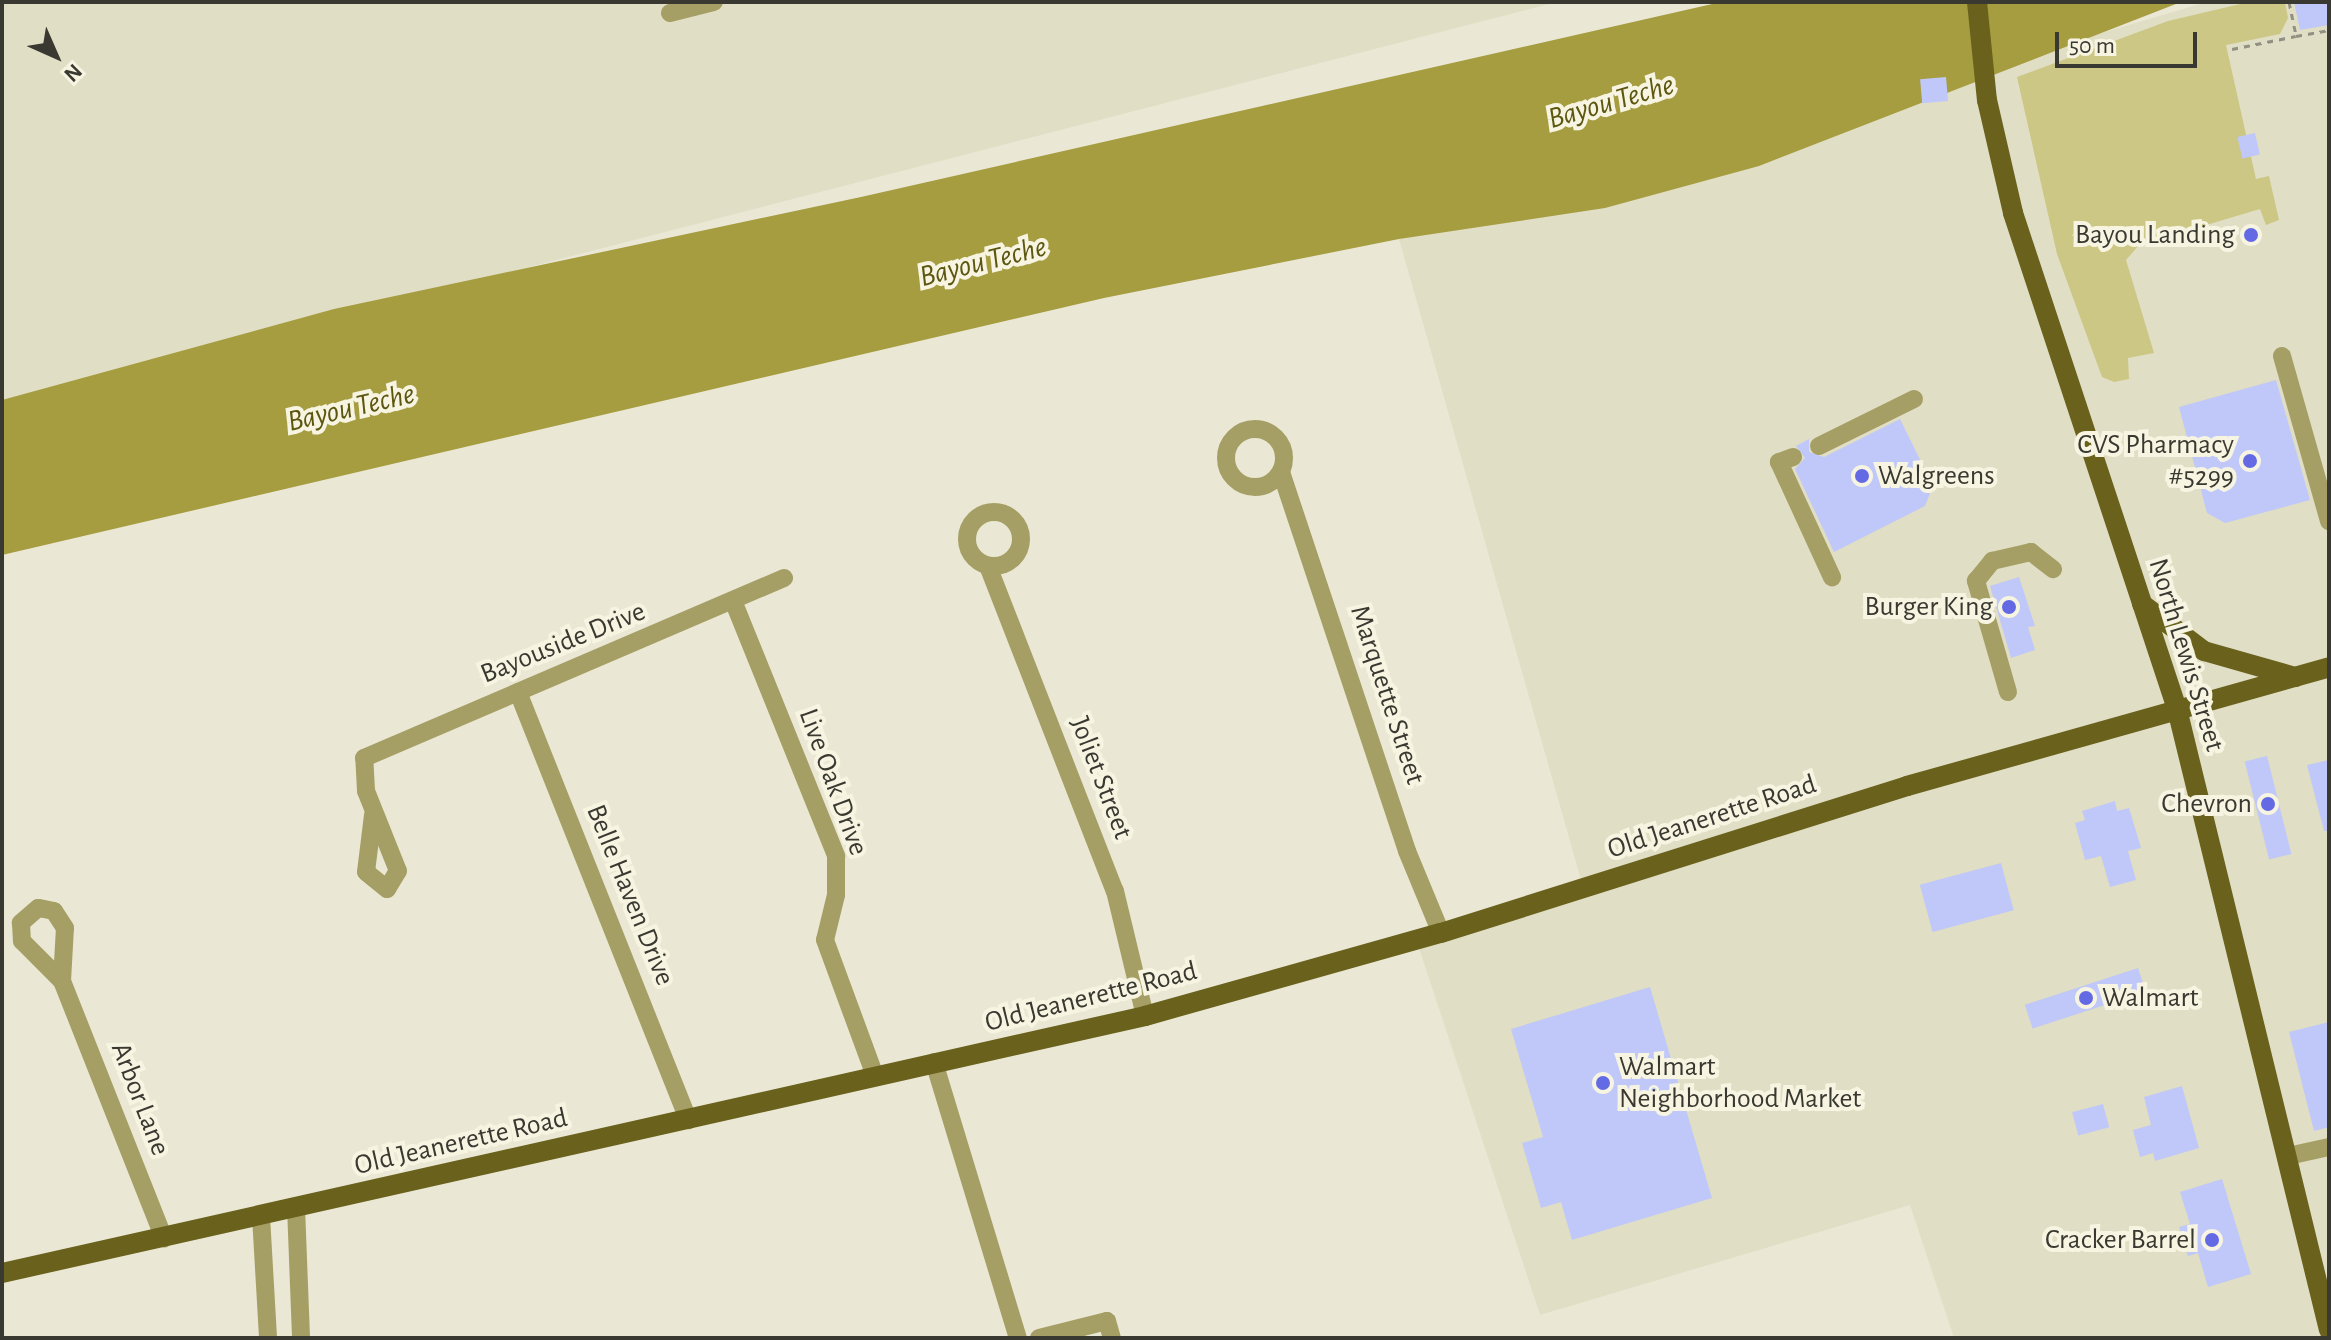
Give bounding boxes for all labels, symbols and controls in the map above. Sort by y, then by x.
north arrow [16,16,96,96]
scale bar [2059,16,2201,66]
text: 50 m [2069,34,2115,58]
text: N [60,60,86,86]
water label: Bayou Teche [1544,67,1678,137]
place label: Bayou Landing [2075,218,2235,252]
marker: Bayou Landing [2242,226,2260,244]
water label: Bayou Teche [916,229,1050,295]
water label: Bayou Teche [284,376,418,440]
place label: CVS Pharmacy #5299 [2077,428,2234,494]
marker: CVS Pharmacy #5299 [2241,452,2259,470]
place label: Walgreens [1878,459,1995,493]
marker: Walgreens [1853,467,1871,485]
street label: North Lewis Street [2141,555,2231,755]
place label: Burger King [1865,590,1993,624]
street label: Bayouside Drive [476,595,650,691]
marker: Burger King [2000,598,2018,616]
street label: Marquette Street [1342,601,1432,789]
street label: Live Oak Drive [791,704,875,860]
street label: Joliet Street [1062,712,1140,844]
street label: Old Jeanerette Road [1603,767,1821,867]
place label: Chevron [2161,787,2252,821]
marker: Chevron [2259,795,2277,813]
street label: Belle Haven Drive [578,800,682,990]
street label: Old Jeanerette Road [981,954,1201,1040]
place label: Walmart [2102,981,2198,1015]
marker: Walmart [2077,989,2095,1007]
street label: Arbor Lane [103,1038,177,1160]
place label: Walmart Neighborhood Market [1619,1050,1861,1116]
marker: Walmart Neighborhood Market [1594,1074,1612,1092]
street label: Old Jeanerette Road [351,1101,571,1183]
place label: Cracker Barrel [2045,1223,2196,1257]
marker: Cracker Barrel [2203,1231,2221,1249]

